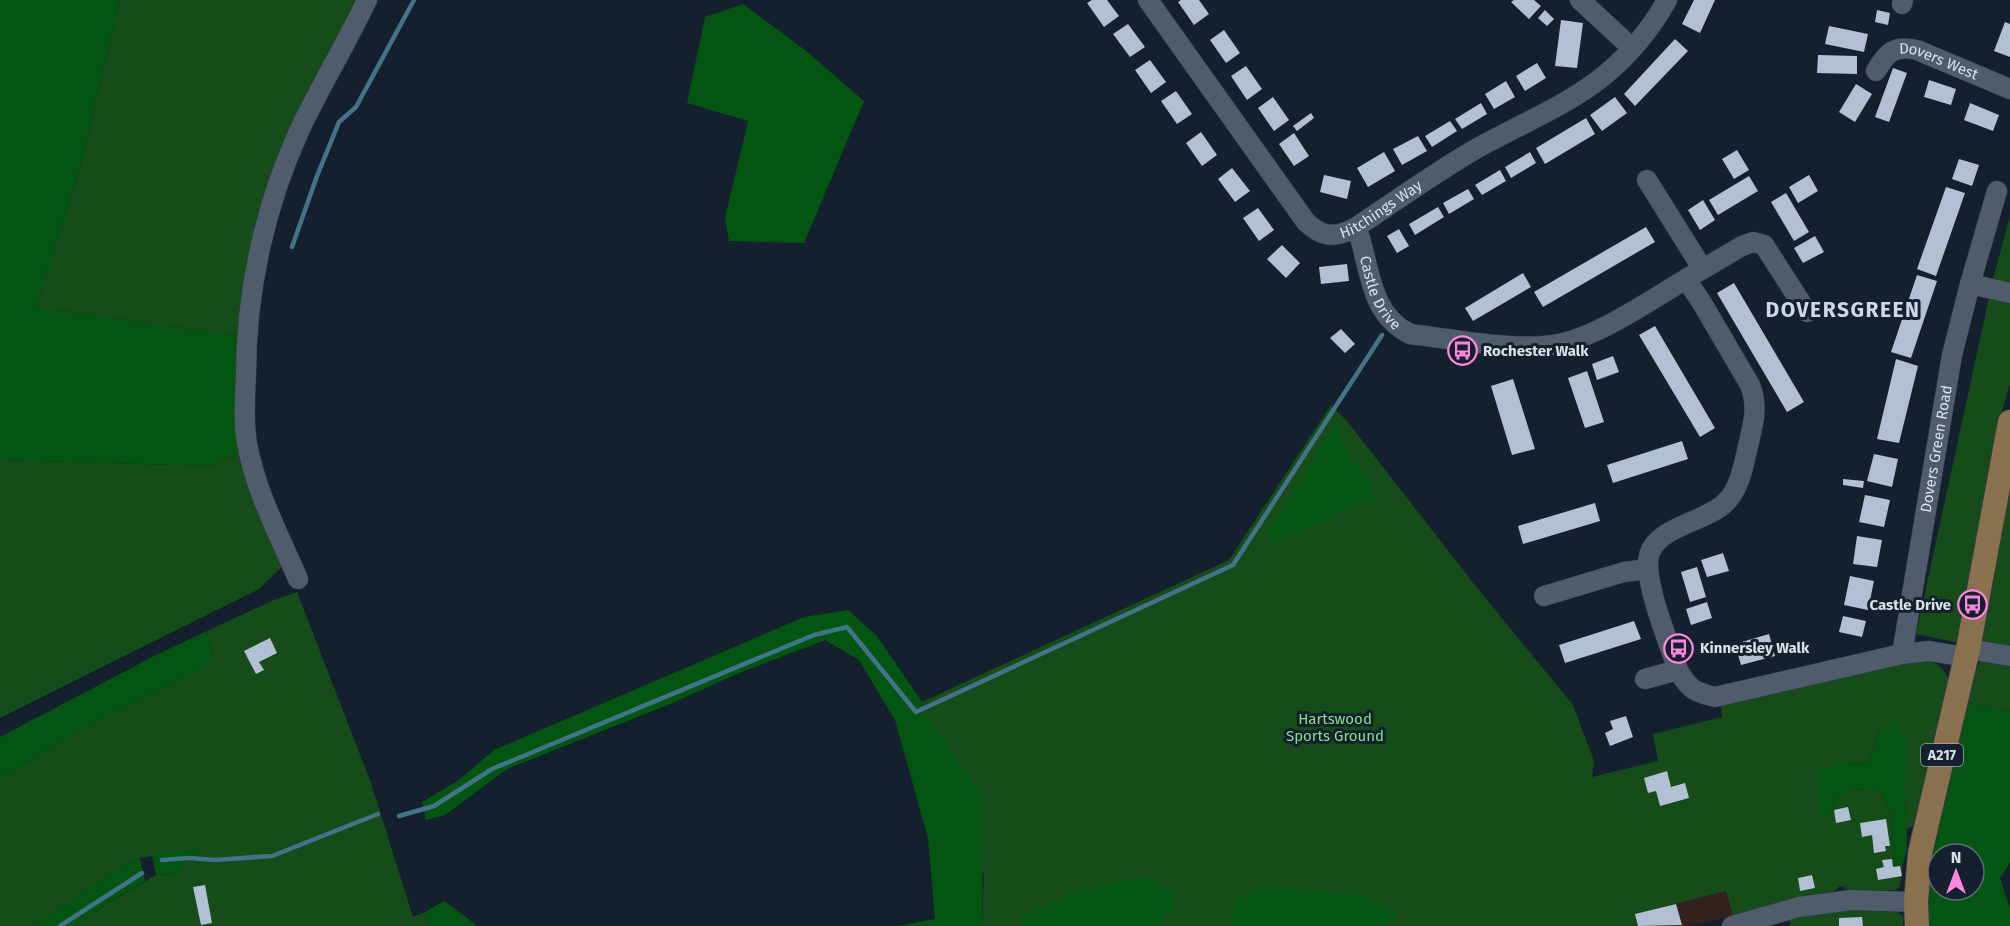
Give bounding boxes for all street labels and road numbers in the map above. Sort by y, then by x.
street label: Dovers West [1899,39,1981,84]
street label: Hitchings Way [1337,176,1426,242]
street label: Castle Drive [1356,254,1404,334]
street label: Dovers Green Road [1917,384,1956,514]
road number: A217 [1921,744,1963,766]

